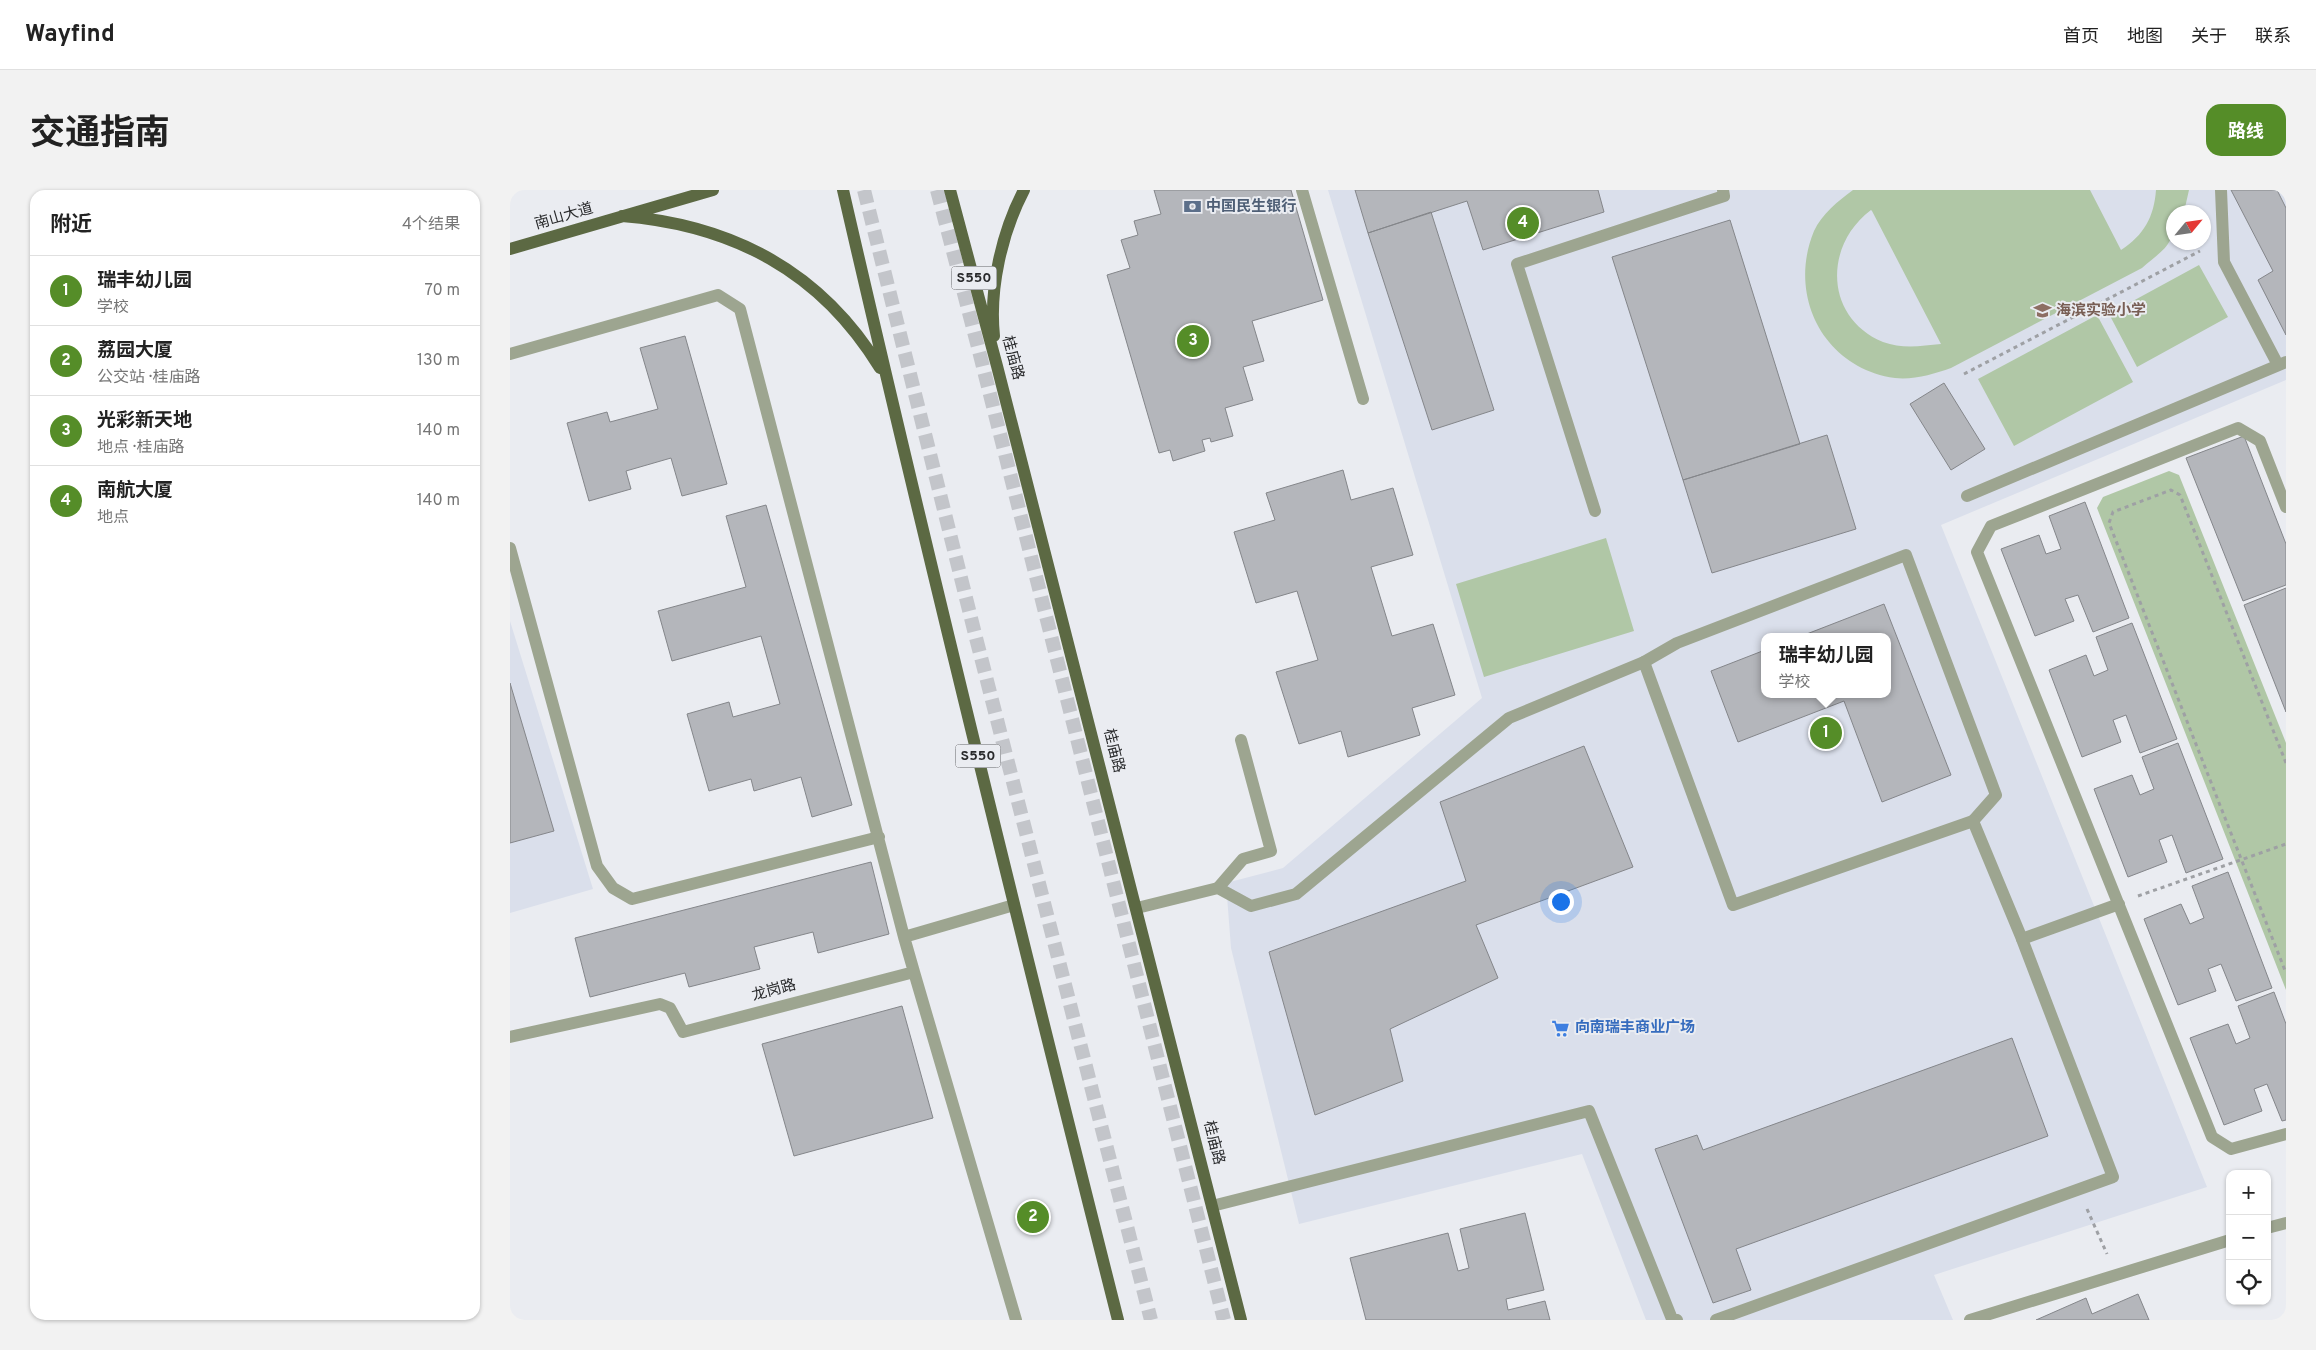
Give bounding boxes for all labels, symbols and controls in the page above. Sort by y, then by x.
text: Wayfind [25,20,115,50]
text: 首页 [2063,26,2099,49]
text: 地图 [2127,26,2163,49]
text: 关于 [2191,26,2227,49]
text: 联系 [2255,26,2291,49]
button: 路线 [2206,104,2286,156]
text: 交通指南 [30,113,170,157]
bank icon: 中国民生银行 [1182,197,1202,217]
place label: 中国民生银行 [1206,198,1296,217]
street label: 南山大道 [533,200,595,234]
pin: 4 [1507,204,1539,242]
north arrow [2166,205,2211,250]
text: 附近 [50,212,92,239]
text: 4个结果 [402,215,460,235]
road number: S550 [952,266,996,290]
text: 瑞丰幼儿园 [97,269,192,293]
text: 1 [63,281,69,301]
text: 70 m [425,281,460,301]
text: 学校 [97,298,129,318]
school or university icon: 海滨实验小学 [2032,301,2052,321]
place label: 海滨实验小学 [2056,301,2146,321]
pin: 3 [1177,322,1209,360]
street label: 桂庙路 [997,334,1027,382]
text: 荔园大厦 [97,339,173,363]
text: 2 [61,351,71,371]
text: 130 m [417,351,460,371]
text: 公交站 · 桂庙路 [97,368,201,388]
text: 光彩新天地 [97,409,192,433]
text: 3 [61,421,71,441]
text: 140 m [417,421,460,441]
text: 地点 · 桂庙路 [97,438,185,458]
text: 南航大厦 [97,479,173,503]
text: 4 [61,491,71,511]
text: 140 m [417,491,460,511]
text: 地点 [97,508,129,528]
popup [1761,633,1891,698]
text: 瑞丰幼儿园 [1778,644,1874,668]
text: 学校 [1778,673,1811,693]
pin: 1 [1810,714,1842,752]
street label: 桂庙路 [1098,727,1128,775]
road number: S550 [956,744,1000,768]
your location [1548,889,1574,915]
street label: 龙岗路 [750,975,798,1006]
supermarket icon: 向南瑞丰商业广场 [1551,1018,1571,1038]
place label: 向南瑞丰商业广场 [1575,1019,1695,1038]
street label: 桂庙路 [1198,1119,1228,1167]
map controls [2226,1170,2271,1305]
button: + [2226,1170,2271,1215]
pin: 2 [1017,1198,1049,1236]
button: − [2226,1215,2271,1260]
button: locate [2226,1260,2271,1305]

